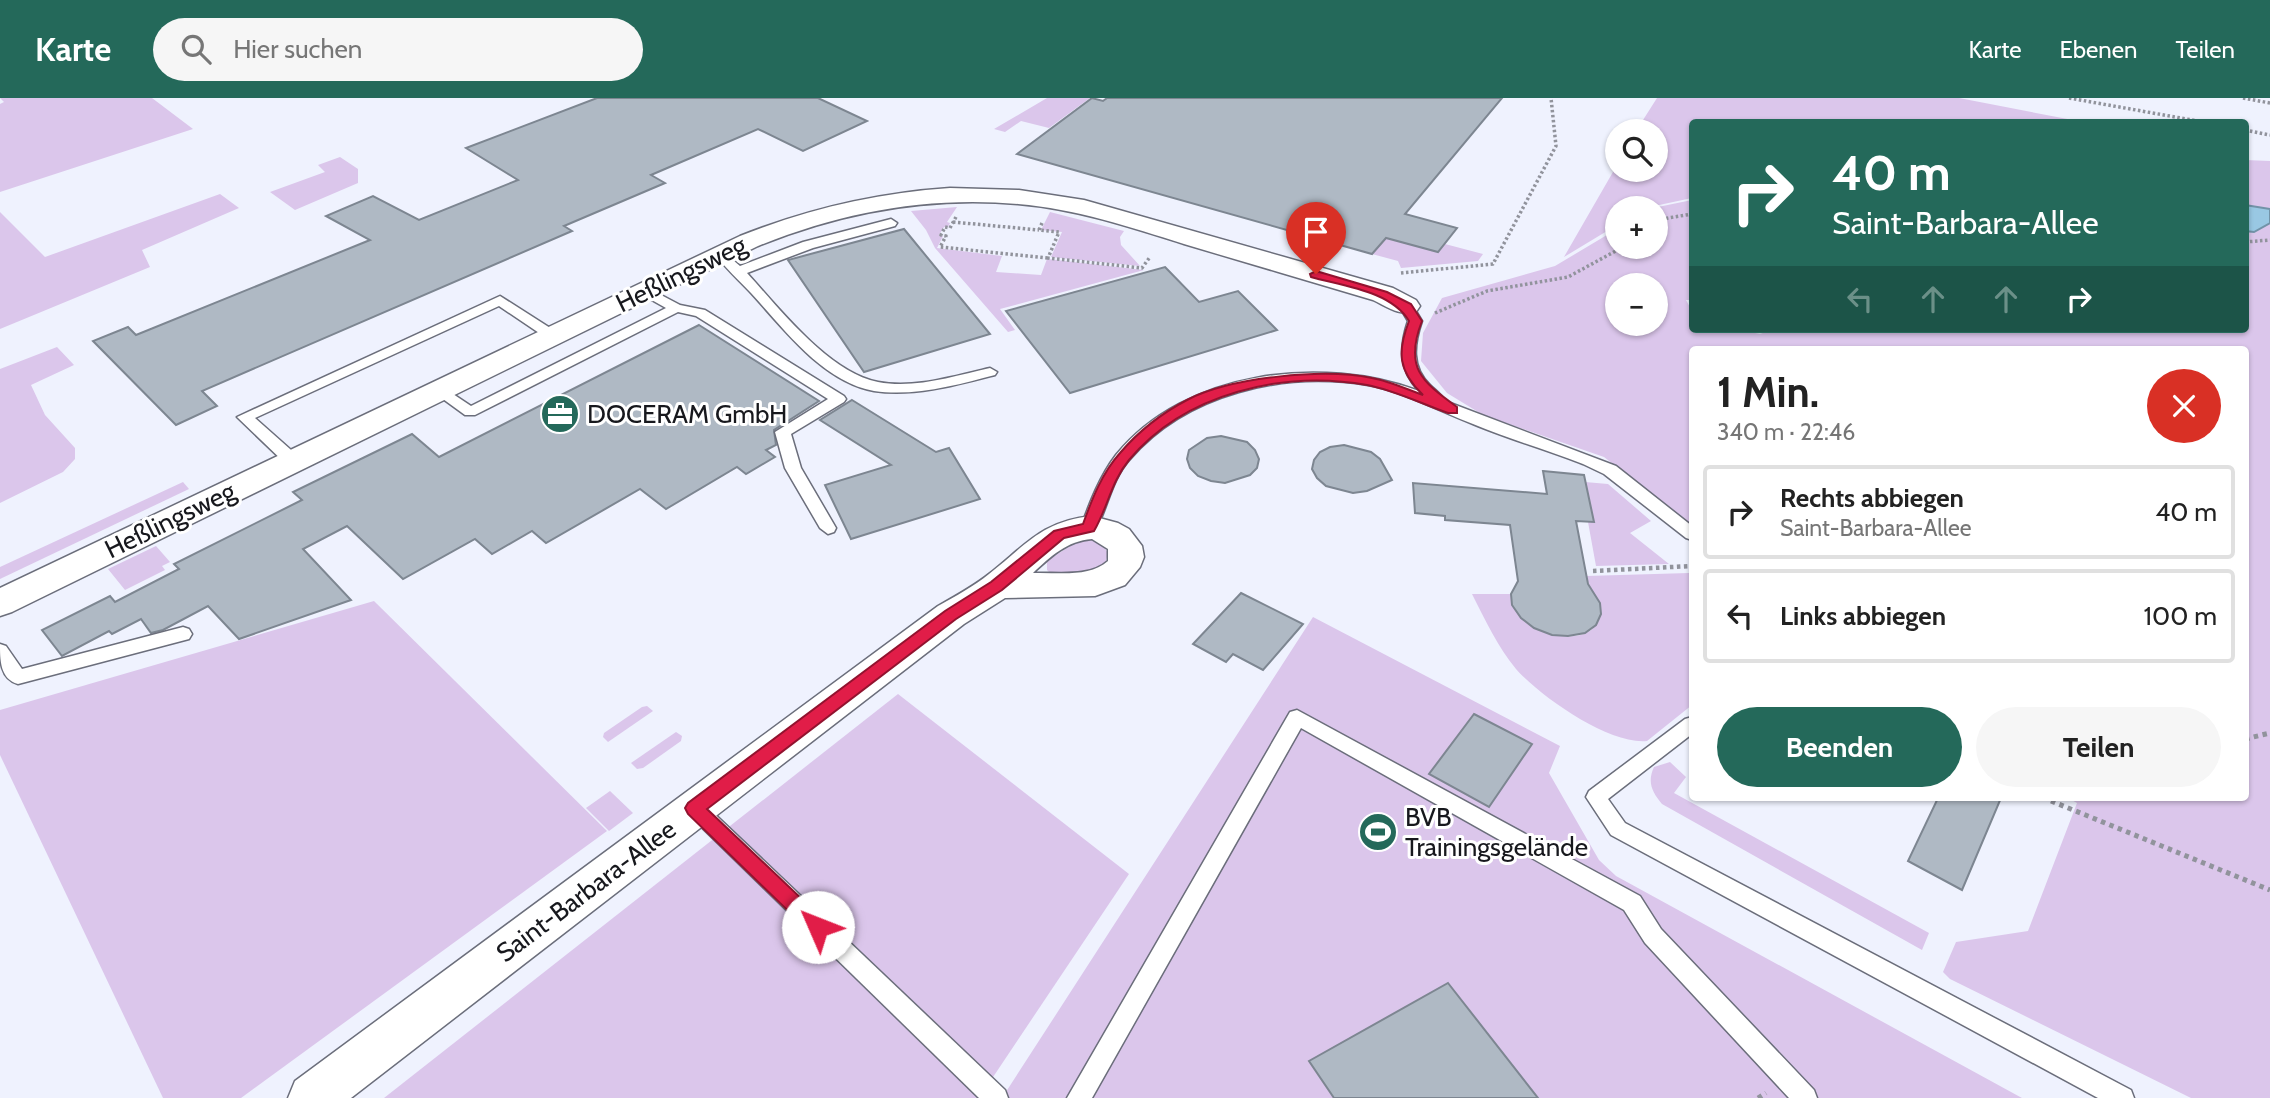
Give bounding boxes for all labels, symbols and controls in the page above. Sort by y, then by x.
search box [153,18,643,81]
text: Karte [35,29,111,69]
icon: search [177,30,215,68]
text: Hier suchen [233,33,362,65]
text: Karte [1968,35,2021,64]
text: Ebenen [2059,35,2137,64]
text: Teilen [2175,35,2235,64]
map controls [1605,119,1668,336]
button: search [1605,119,1668,182]
text: 40 m [1832,143,1951,202]
icon: right [1717,147,1808,238]
button: + [1605,196,1668,259]
pin [1286,202,1346,274]
text: Saint-Barbara-Allee [1832,203,2099,242]
icon: arrive [1297,213,1335,251]
street label: Heßlingsweg [611,228,752,319]
button: − [1605,273,1668,336]
icon: left [1841,280,1879,318]
icon: ahead [1914,280,1952,318]
icon: ahead [1987,280,2025,318]
icon: right [2060,280,2098,318]
text: 1 Min. [1717,366,1819,418]
button: close [2147,369,2221,443]
office icon: DOCERAM GmbH [539,393,581,435]
place label: DOCERAM GmbH [587,398,787,430]
text: 340 m · 22:46 [1717,418,1855,446]
street label: Heßlingsweg [100,474,241,565]
text: Rechts abbiegen [1780,482,1964,514]
icon: right [1721,493,1759,531]
text: 40 m [2155,496,2217,528]
text: Saint-Barbara-Allee [1780,514,1972,542]
icon: left [1721,597,1759,635]
text: Links abbiegen [1780,600,1946,632]
text: 100 m [2144,600,2217,632]
button: Beenden [1717,707,1962,787]
button: Teilen [1976,707,2221,787]
place label: BVB Trainingsgelände [1405,801,1588,863]
sports icon: BVB Trainingsgelände [1357,811,1399,853]
street label: Saint-Barbara-Allee [490,813,682,969]
position arrow [781,890,855,964]

